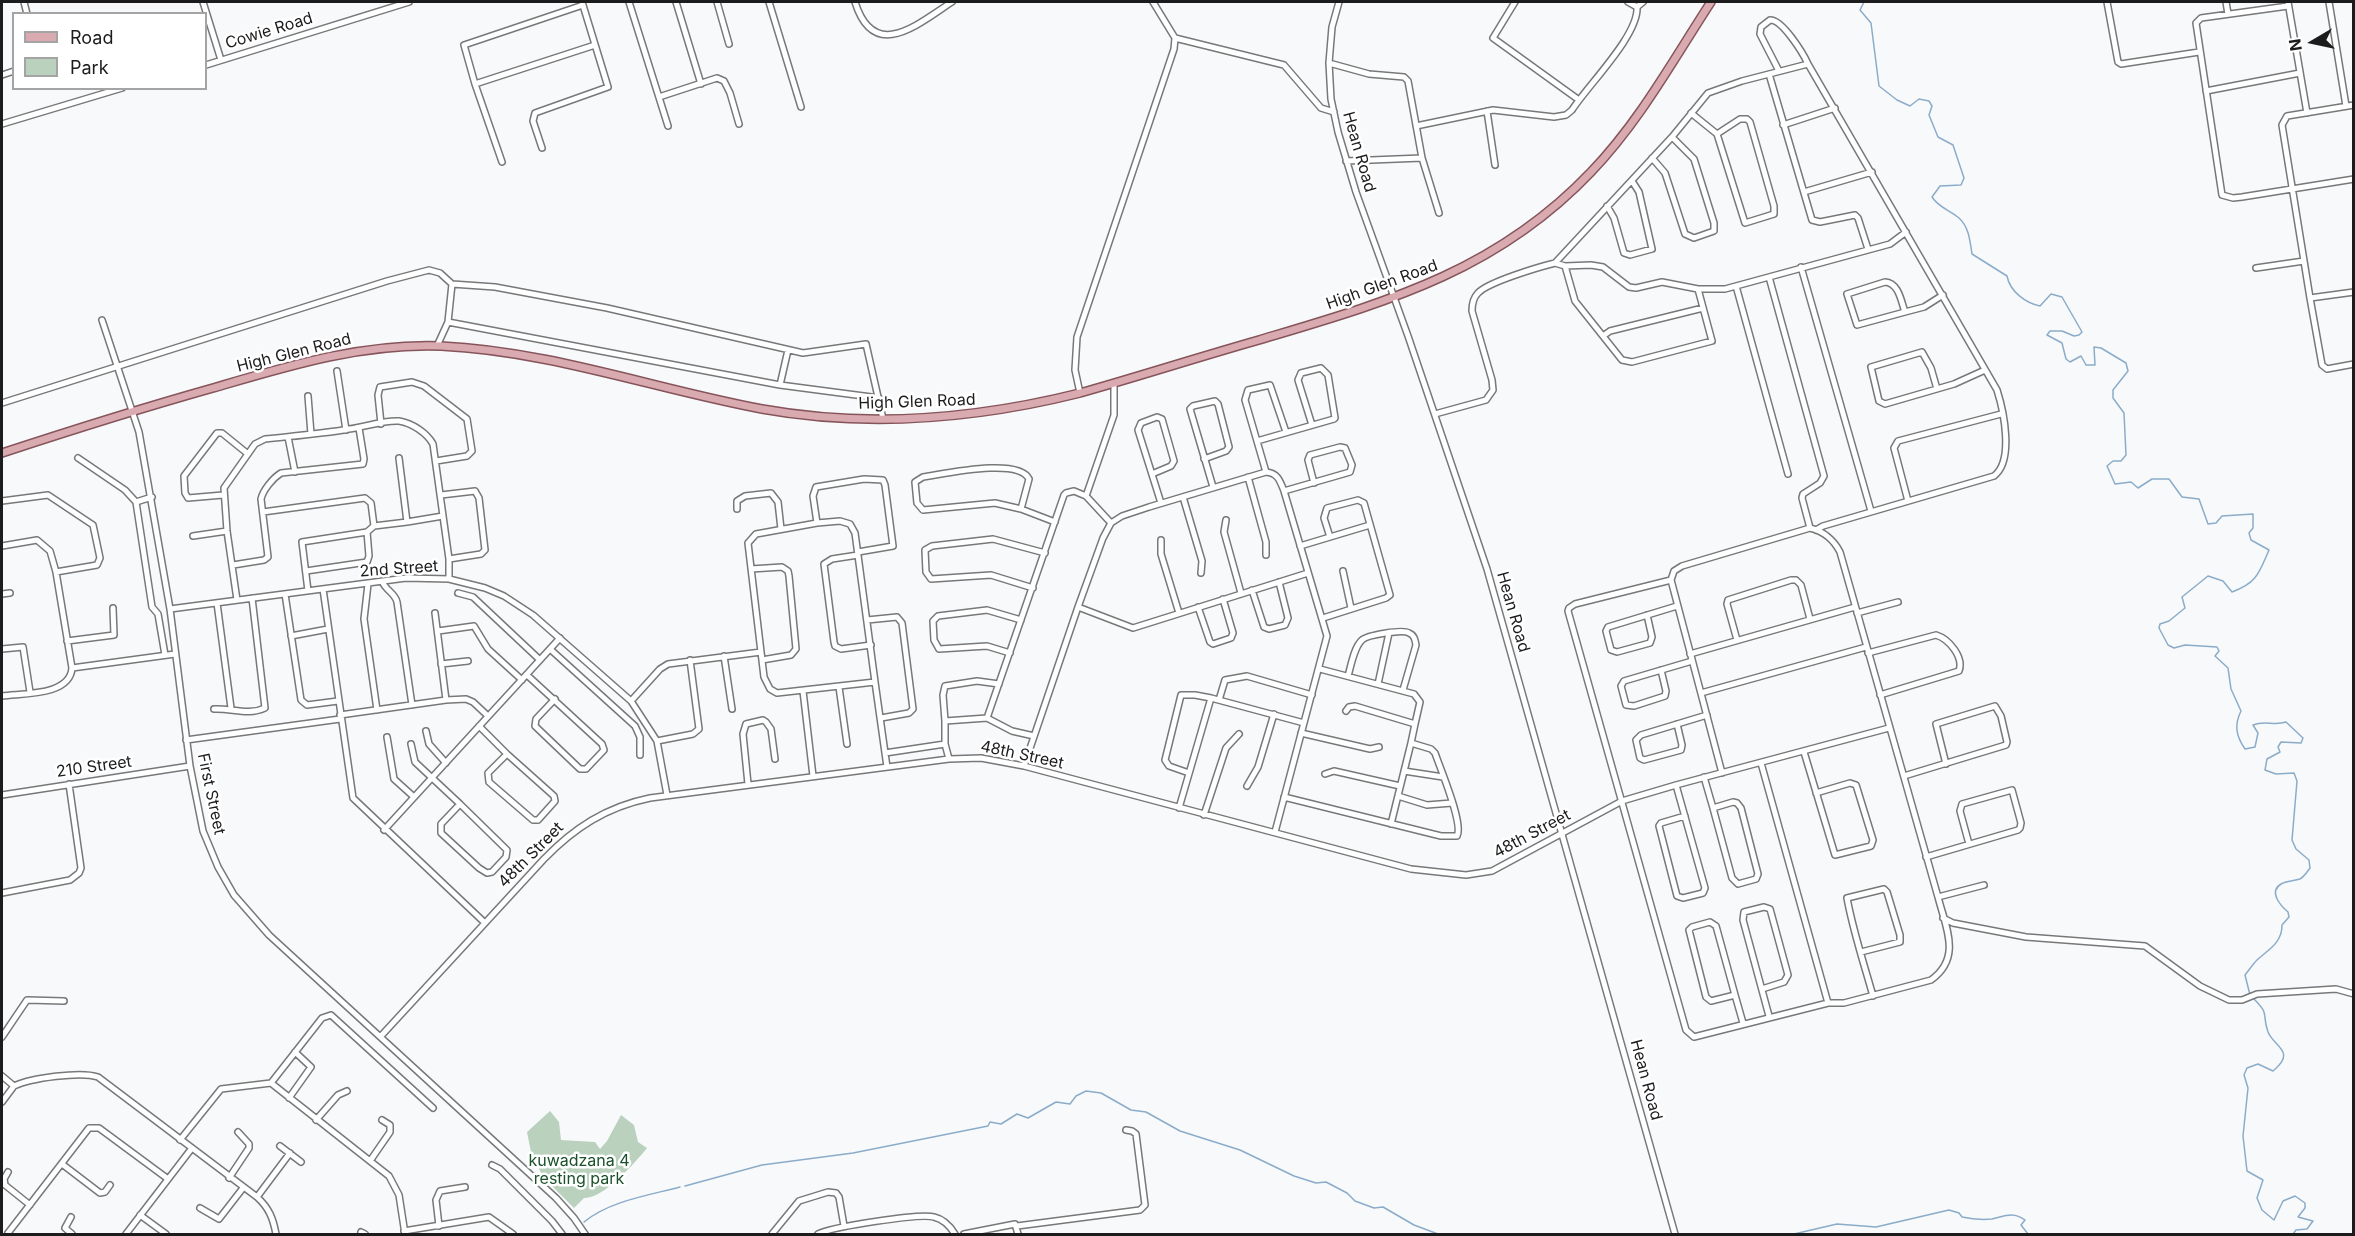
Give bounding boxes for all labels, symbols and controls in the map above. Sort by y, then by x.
street label: Cowie Road [223,9,315,53]
legend [12,12,207,90]
north arrow [2283,12,2343,72]
text: Road [70,27,113,48]
text: N [2284,37,2306,52]
text: Park [70,57,109,78]
street label: Hean Road [1338,110,1380,194]
street label: High Glen Road [1324,256,1440,314]
street label: High Glen Road [235,330,353,376]
street label: High Glen Road [858,390,976,414]
street label: 2nd Street [359,557,439,581]
street label: Hean Road [1492,570,1534,654]
street label: 48th Street [979,737,1065,773]
street label: 210 Street [55,752,133,782]
street label: First Street [193,752,229,836]
street label: 48th Street [1490,806,1574,862]
street label: 48th Street [494,818,568,892]
street label: Hean Road [1626,1037,1666,1123]
park label: kuwadzana 4 resting park [528,1151,630,1189]

